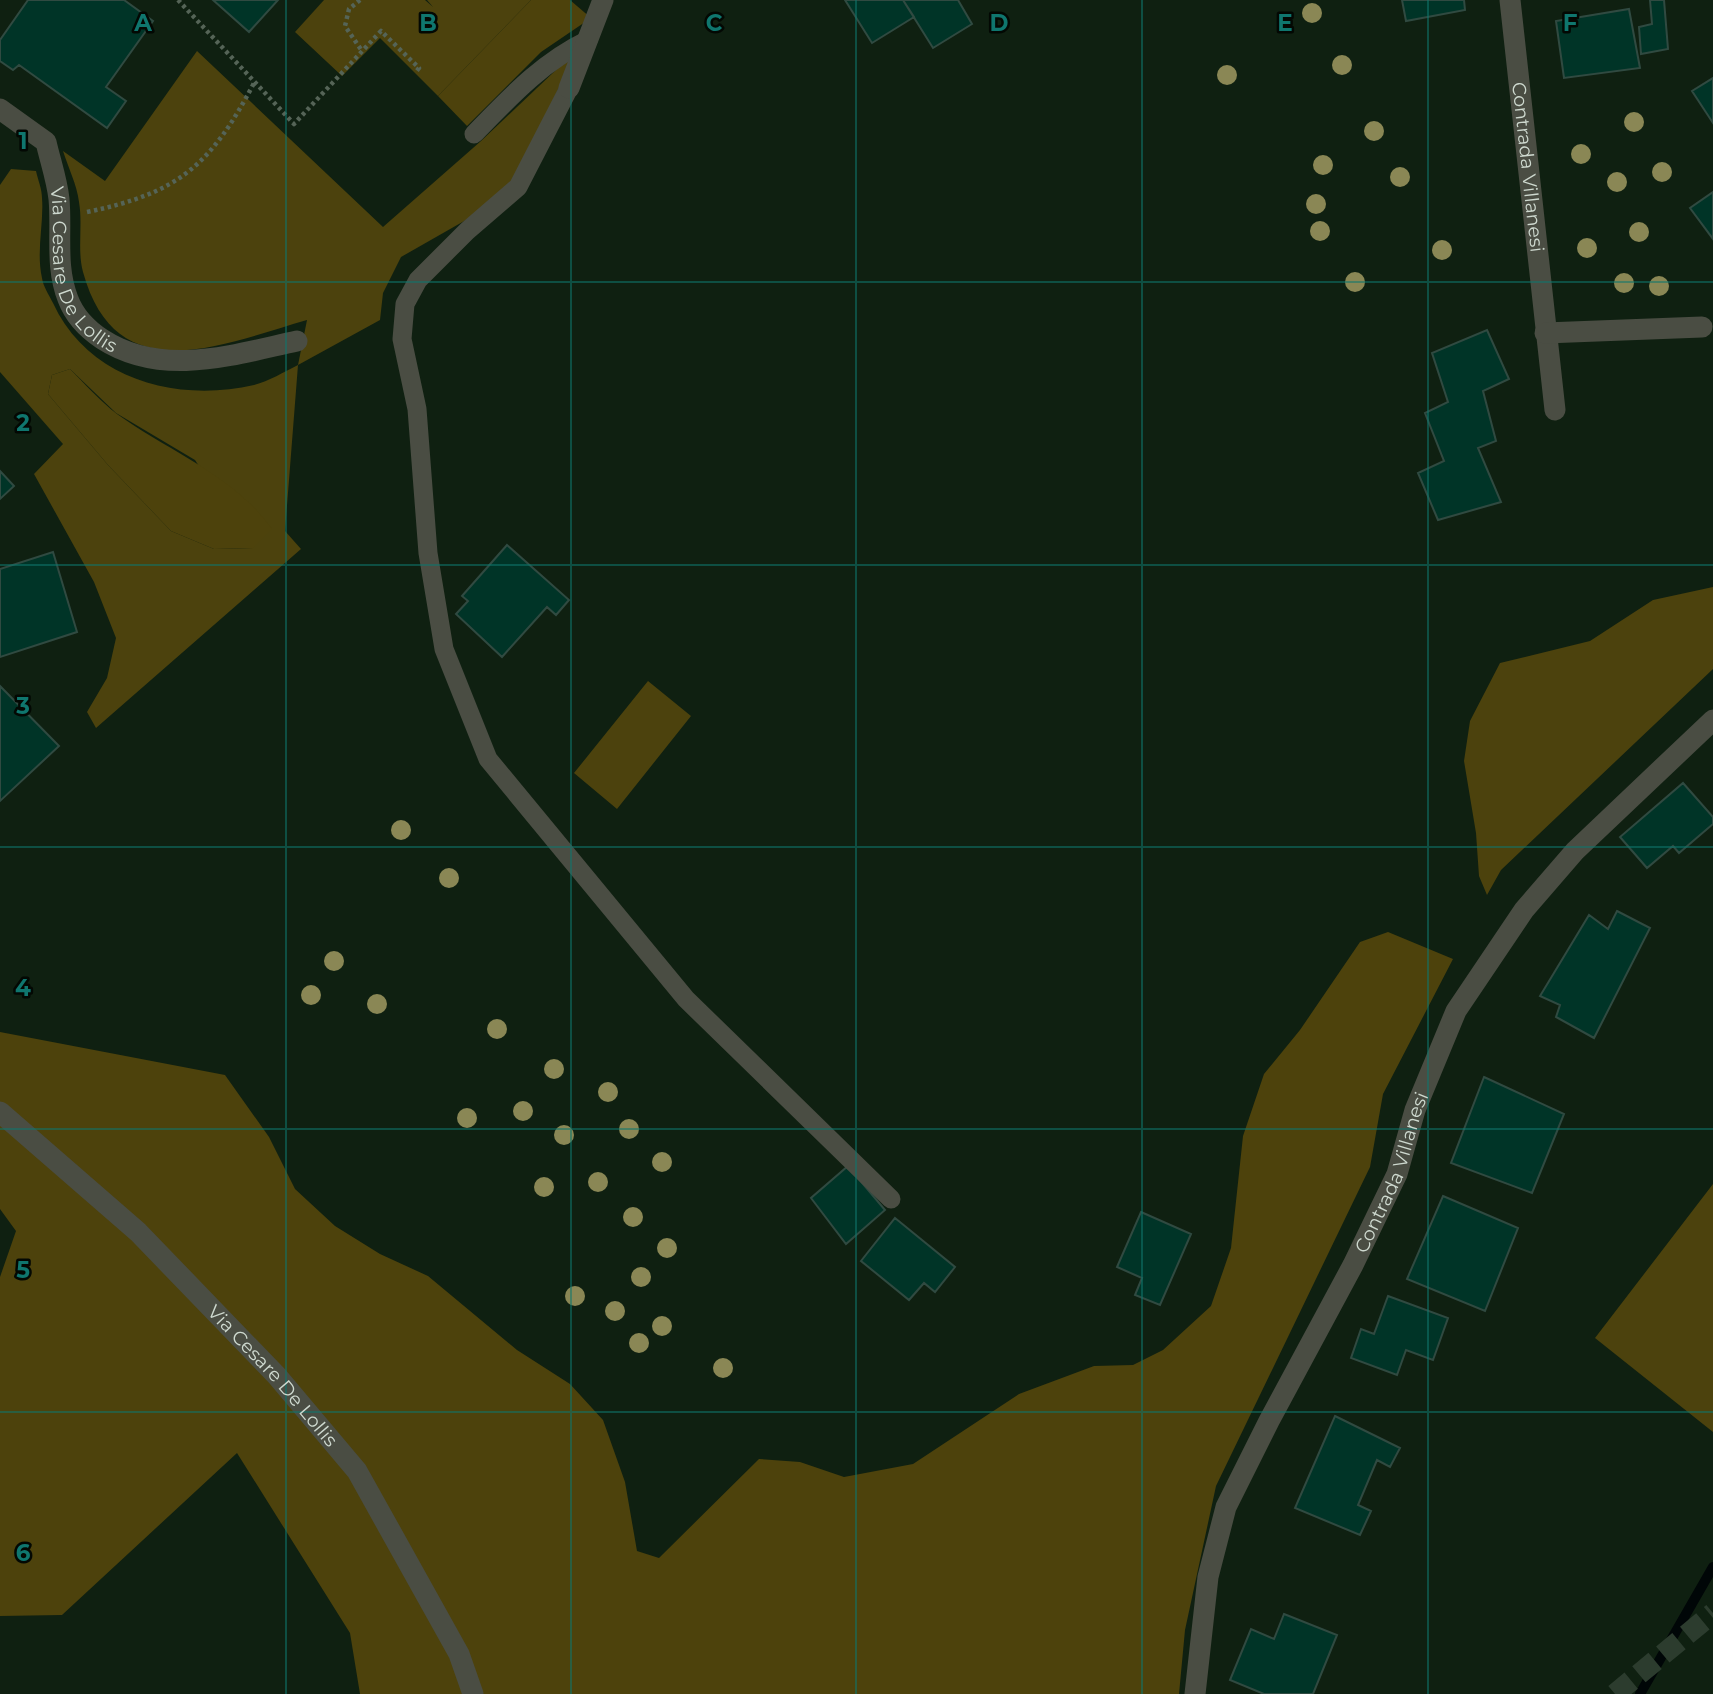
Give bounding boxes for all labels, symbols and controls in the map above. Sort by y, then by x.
text: A [133,9,152,37]
text: B [419,9,437,37]
text: C [706,9,723,37]
text: D [990,9,1009,37]
text: E [1277,9,1293,37]
text: F [1563,9,1578,37]
street label: Contrada Villanesi [1508,81,1549,253]
text: 1 [18,127,28,155]
street label: Via Cesare De Lollis [46,185,121,357]
text: 2 [16,409,30,437]
text: 3 [15,692,30,720]
text: 4 [15,974,31,1002]
street label: Contrada Villanesi [1349,1088,1433,1256]
text: 5 [16,1256,30,1284]
street label: Via Cesare De Lollis [203,1300,343,1451]
text: 6 [16,1539,31,1567]

